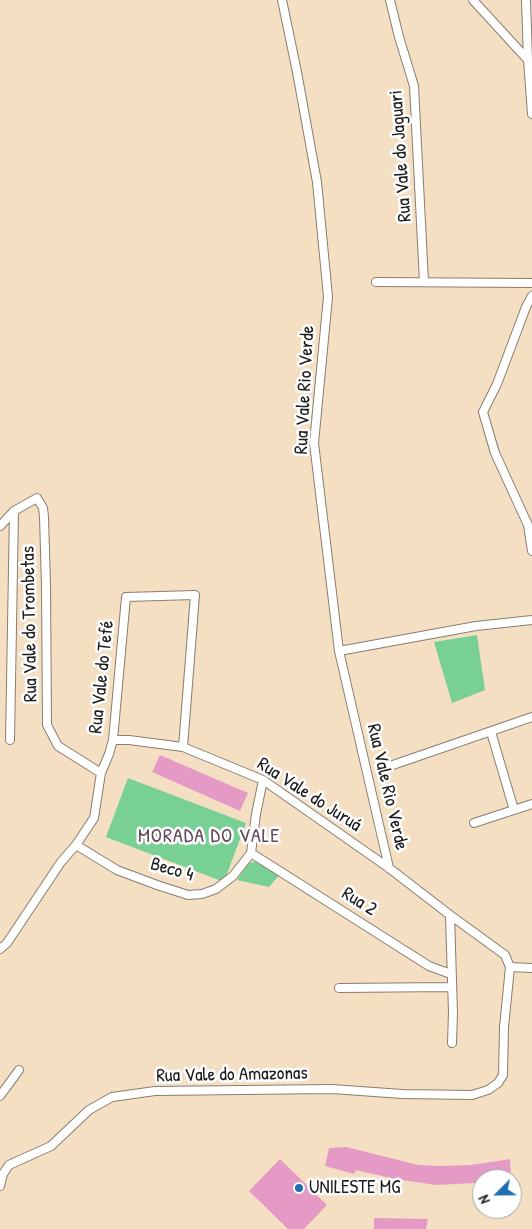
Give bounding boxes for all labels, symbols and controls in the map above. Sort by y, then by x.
street label: Rua Vale do Jaguari [385,89,417,223]
street label: Rua Vale Rio Verde [290,325,320,455]
street label: Rua Vale do Trombetas [17,546,43,702]
street label: Rua Vale do Tefé [85,619,119,735]
street label: Rua Vale Rio Verde [361,722,413,852]
street label: Rua Vale do Juruá [253,753,365,837]
district label: MORADA DO VALE [136,825,282,849]
street label: Beco 4 [148,853,196,887]
street label: Rua 2 [337,883,381,921]
street label: Rua Vale do Amazonas [156,1062,308,1088]
north arrow [472,1169,522,1219]
place label: UNILESTE MG [309,1177,400,1199]
marker: UNILESTE MG [293,1182,305,1194]
text: N [473,1193,494,1207]

